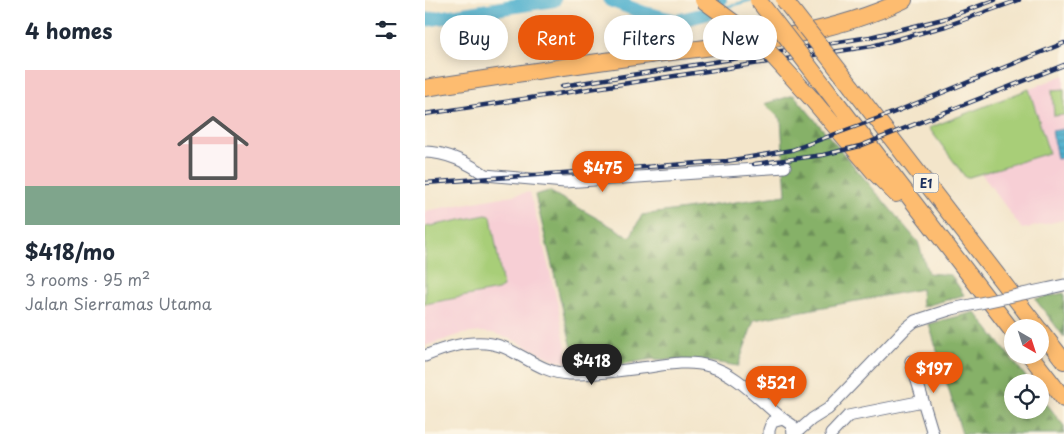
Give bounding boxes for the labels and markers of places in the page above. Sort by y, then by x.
pin: $475 [573,150,633,193]
pin: $418 [562,344,622,386]
pin: $197 [904,352,964,394]
pin: $521 [746,366,806,408]

